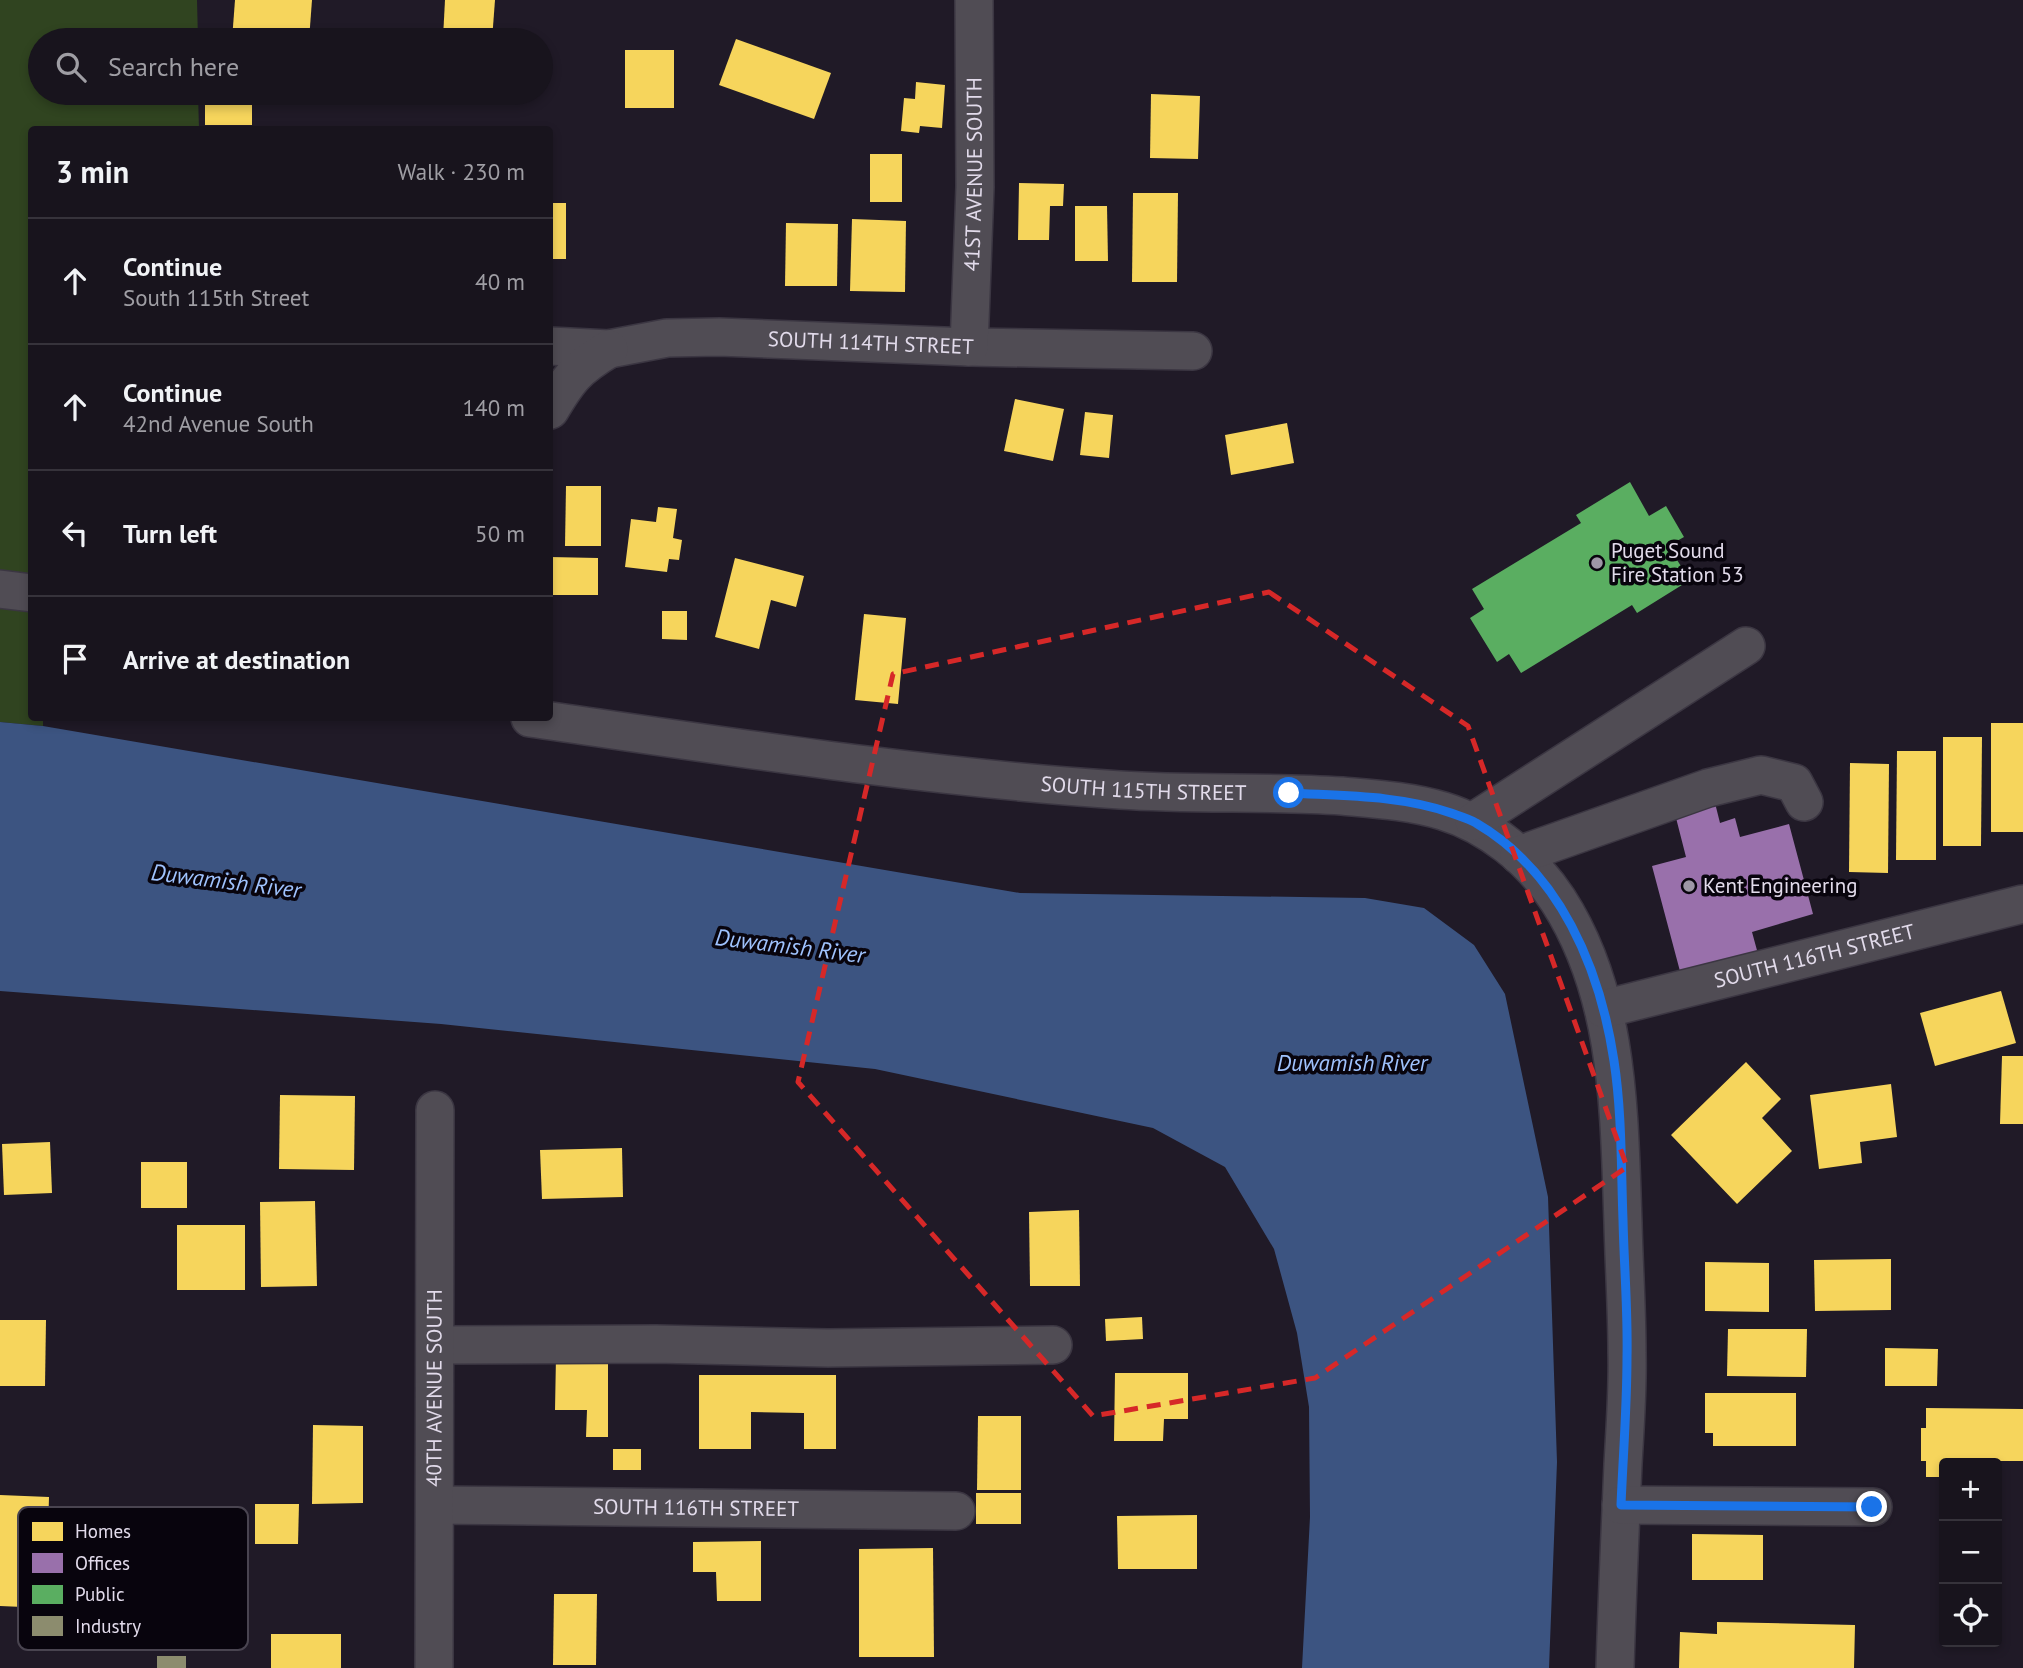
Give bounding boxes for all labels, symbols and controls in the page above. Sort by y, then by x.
search box [28,28,553,105]
icon: search [52,48,90,86]
text: Search here [108,50,239,83]
street label: 41ST AVENUE SOUTH [958,77,988,272]
text: 3 min [56,152,129,191]
text: Walk · 230 m [398,157,525,186]
text: Continue [123,250,222,283]
icon: ahead [56,262,94,300]
text: 40 m [475,267,525,296]
text: South 115th Street [123,283,309,312]
street label: SOUTH 114TH STREET [767,325,975,360]
text: Continue [123,376,222,409]
icon: ahead [56,388,94,426]
text: 140 m [463,393,525,422]
text: 42nd Avenue South [123,409,314,438]
icon: left [56,514,94,552]
text: Turn left [123,517,217,550]
text: 50 m [475,519,525,548]
place label: Puget Sound Fire Station 53 [1611,537,1744,588]
marker: Puget Sound Fire Station 53 [1589,555,1605,571]
icon: arrive [56,640,94,678]
text: Arrive at destination [123,643,350,676]
street label: SOUTH 115TH STREET [1040,770,1247,806]
route start [1273,777,1304,808]
water label: Duwamish River [150,857,304,904]
place label: Kent Engineering [1703,872,1857,899]
marker: Kent Engineering [1681,878,1697,894]
street label: SOUTH 116TH STREET [1711,918,1918,994]
water label: Duwamish River [714,922,868,969]
water label: Duwamish River [1277,1048,1429,1077]
street label: 40TH AVENUE SOUTH [420,1289,448,1487]
map controls [1939,1458,2002,1647]
button: + [1939,1458,2002,1521]
route end [1856,1491,1887,1522]
street label: SOUTH 116TH STREET [593,1493,799,1522]
legend [18,1507,248,1650]
text: Homes [75,1519,131,1543]
button: − [1939,1521,2002,1584]
text: Offices [75,1551,130,1575]
text: Public [75,1582,125,1606]
button: locate [1939,1584,2002,1647]
text: Industry [75,1614,141,1638]

